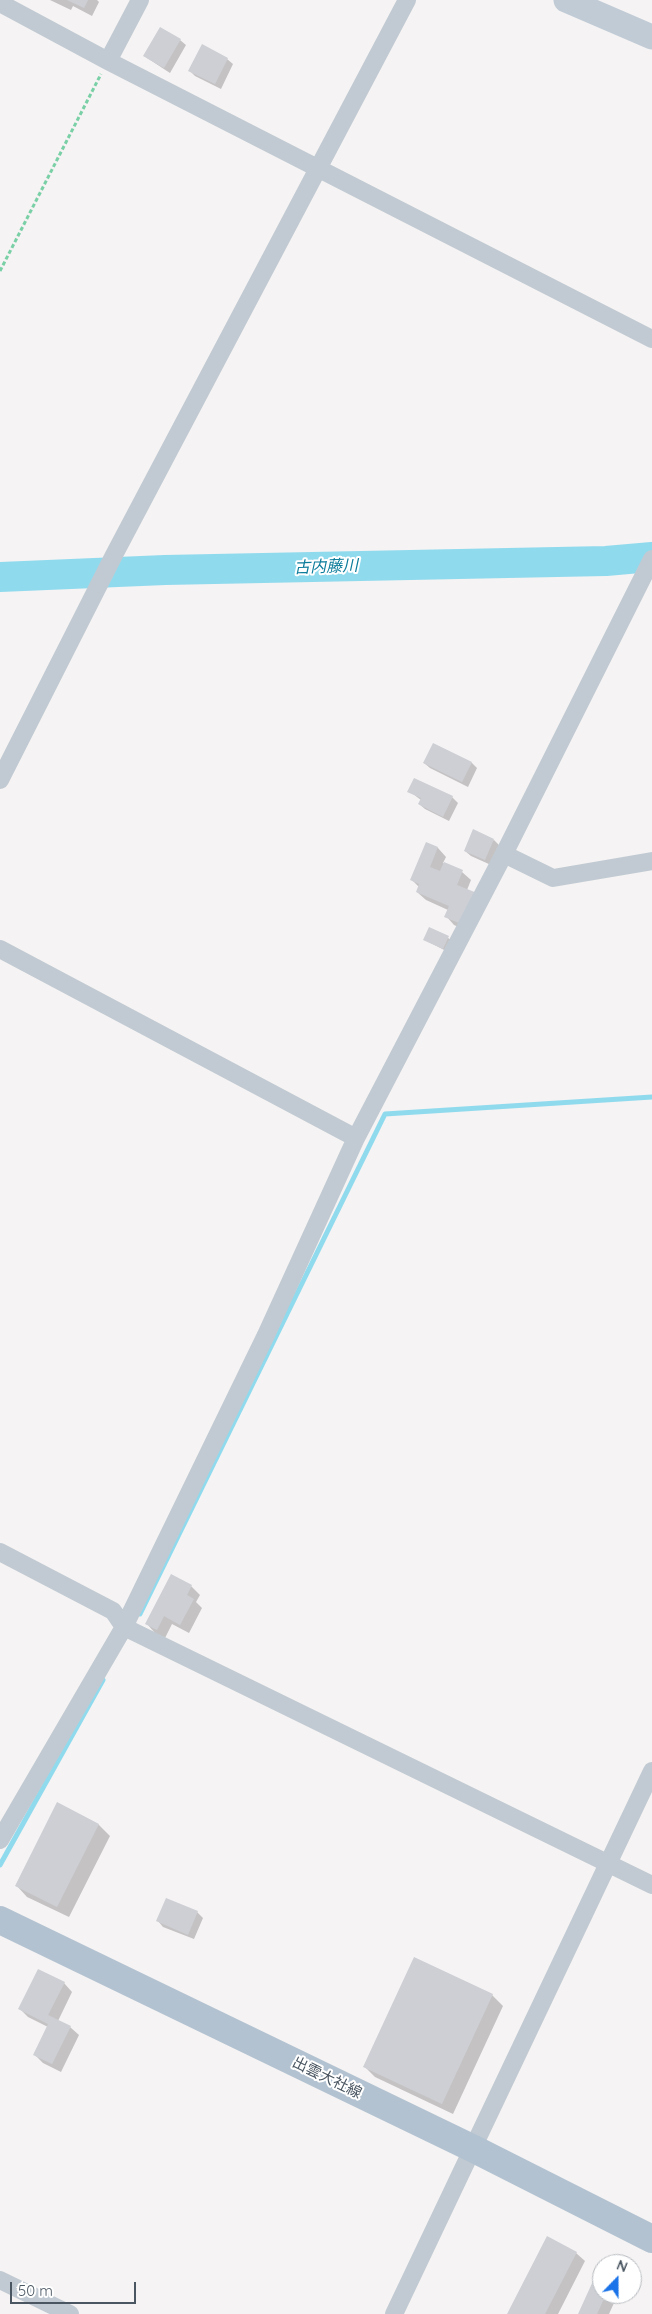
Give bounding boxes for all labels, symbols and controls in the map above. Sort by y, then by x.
water label: 古内藤川 [294,556,358,578]
street label: 出雲大社線 [289,2053,365,2103]
north arrow [592,2254,642,2304]
text: N [614,2256,630,2276]
scale bar [12,2272,139,2304]
text: 50 m [18,2281,53,2300]

